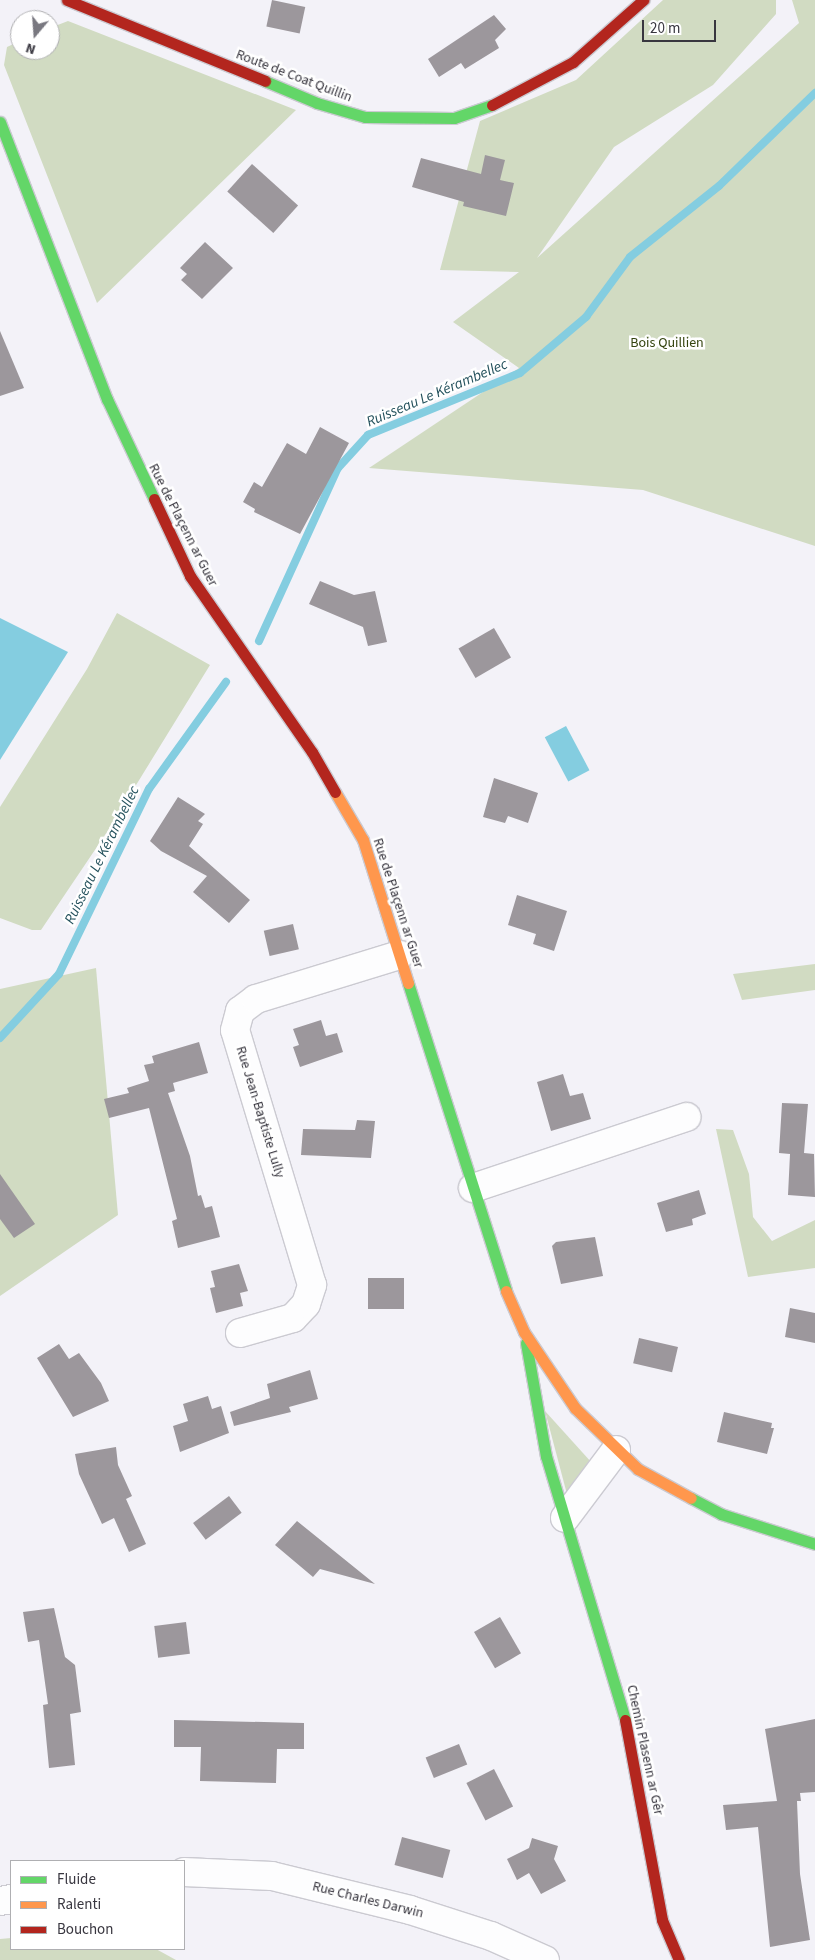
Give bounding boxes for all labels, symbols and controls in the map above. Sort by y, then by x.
north arrow [10,10,60,60]
scale bar [645,10,719,42]
text: 20 m [650,18,680,39]
text: N [23,37,38,59]
street label: Route de Coat Quillin [233,46,355,106]
park label: Bois Quillien [630,335,704,351]
water label: Ruisseau Le Kérambellec [364,355,510,431]
street label: Rue de Plaçenn ar Guer [145,461,221,589]
water label: Ruisseau Le Kérambellec [61,783,143,927]
street label: Rue de Plaçenn ar Guer [369,836,427,970]
street label: Rue Jean-Baptiste Lully [232,1044,288,1180]
street label: Chemin Plasenn ar Gêr [623,1683,667,1817]
legend [10,1860,185,1950]
text: Fluide [57,1869,96,1890]
street label: Rue Charles Darwin [311,1878,425,1922]
text: Ralenti [57,1894,101,1915]
text: Bouchon [57,1919,113,1940]

